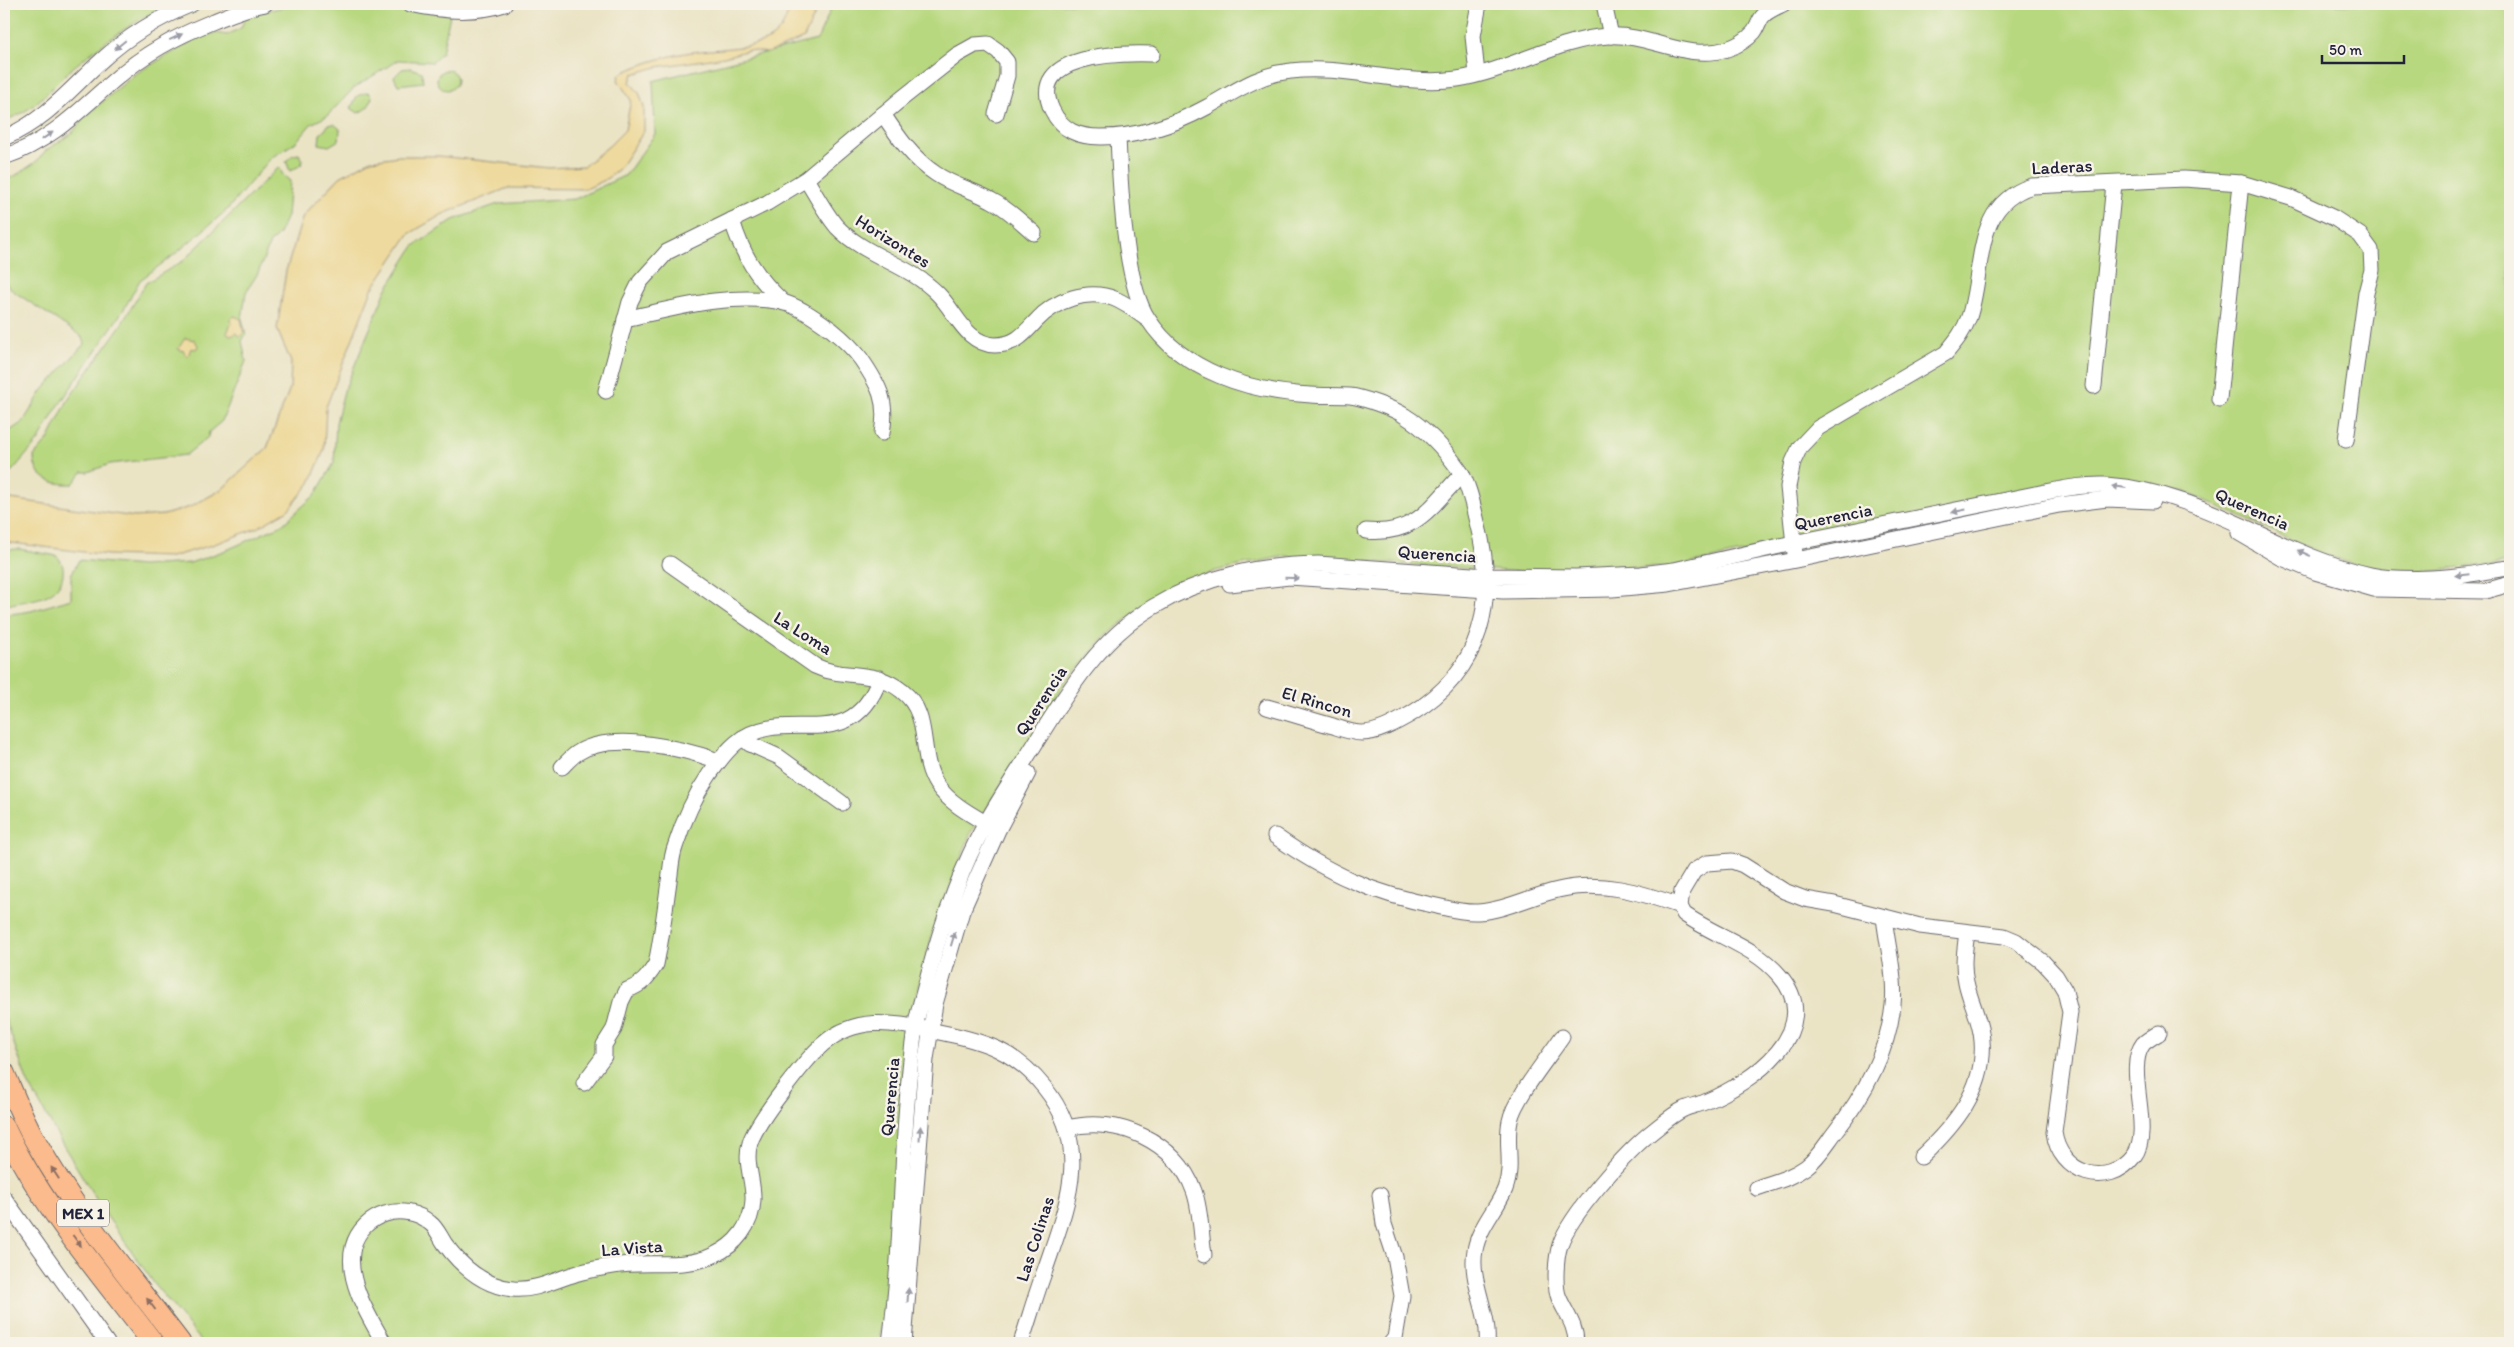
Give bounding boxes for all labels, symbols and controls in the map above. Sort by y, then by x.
scale bar [2322,32,2404,64]
one-way arrow [169,33,183,41]
one-way arrow [114,39,126,50]
text: 50 m [2329,41,2362,59]
one-way arrow [41,131,54,141]
street label: Laderas [2031,154,2093,180]
street label: Horizontes [851,209,935,273]
one-way arrow [2110,483,2126,491]
street label: Querencia [2211,483,2293,535]
street label: Querencia [1792,499,1874,535]
one-way arrow [1950,507,1966,515]
street label: Querencia [1397,540,1477,568]
one-way arrow [2297,548,2311,556]
one-way arrow [2454,571,2470,579]
one-way arrow [1284,574,1300,582]
street label: La Loma [770,606,837,660]
street label: Querencia [1010,662,1072,740]
street label: El Rincon [1279,682,1355,722]
one-way arrow [950,931,958,946]
street label: Querencia [876,1057,904,1137]
one-way arrow [917,1124,925,1140]
one-way arrow [50,1166,60,1180]
street label: Las Colinas [1011,1194,1059,1284]
road number: MEX 1 [57,1200,109,1226]
one-way arrow [72,1234,82,1248]
street label: La Vista [600,1235,664,1261]
one-way arrow [904,1286,912,1302]
one-way arrow [145,1298,156,1311]

